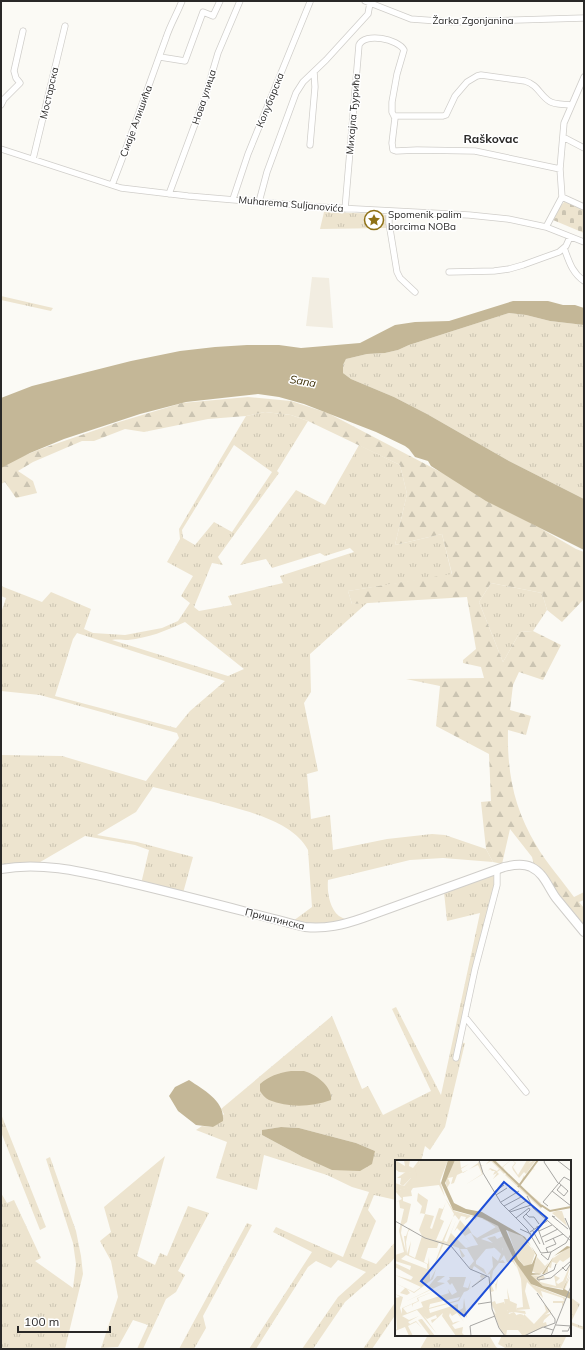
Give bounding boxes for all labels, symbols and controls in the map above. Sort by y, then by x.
street label: Žarka Zgonjanina [432,14,514,27]
street label: Мостарска [37,66,61,120]
street label: Нова улица [189,68,219,126]
street label: Колубарска [253,71,287,129]
street label: Михајла Ђурића [343,73,363,155]
street label: Смаје Алишића [117,83,155,159]
district label: Raškovac [463,131,519,146]
street label: Muharema Suljanovića [238,193,344,215]
place label: Spomenik palim borcima NOBa [388,208,462,233]
place icon: Spomenik palim borcima NOBa [363,209,385,231]
water label: Sana [289,372,318,390]
street label: Приштинска [244,905,306,933]
inset map [395,1160,571,1336]
scale bar [18,1308,110,1334]
text: 100 m [24,1314,59,1329]

